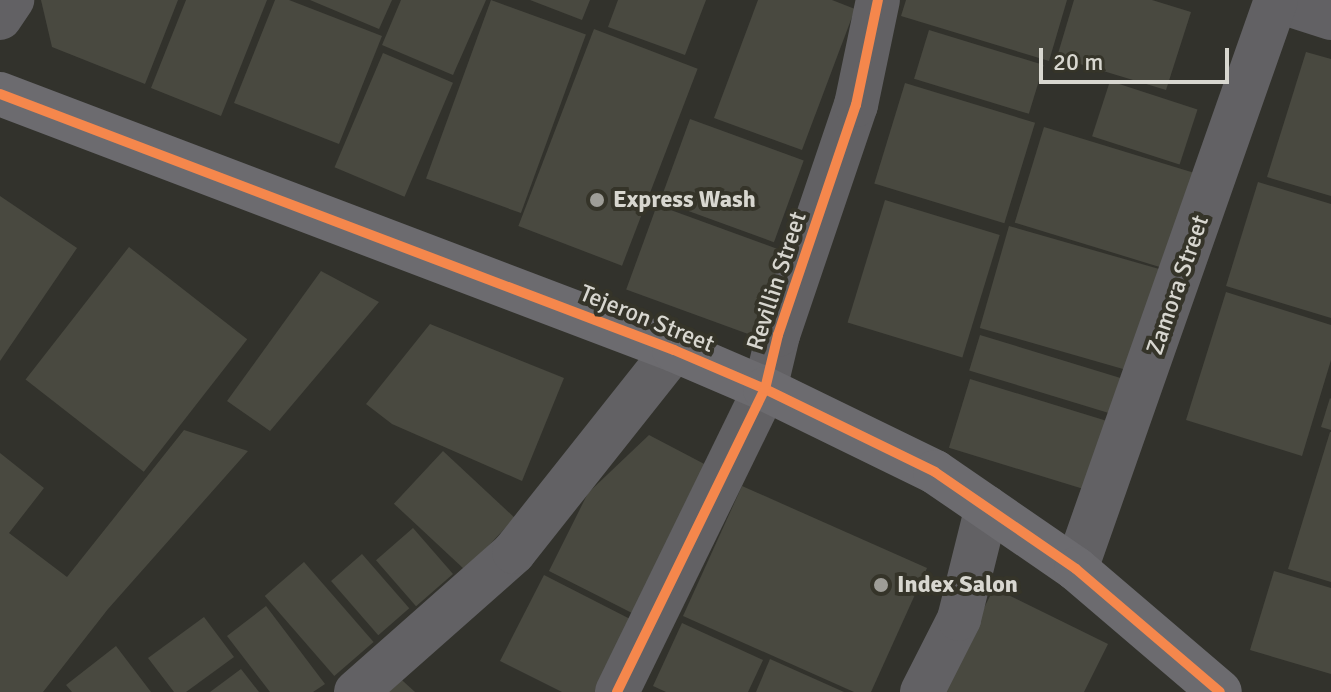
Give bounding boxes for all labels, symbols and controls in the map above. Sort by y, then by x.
scale bar [1043,32,1233,82]
text: 20 m [1053,47,1103,77]
place label: Express Wash [613,186,756,214]
marker: Express Wash [588,191,606,209]
street label: Revillin Street [741,208,813,354]
street label: Zamora Street [1141,212,1215,358]
street label: Tejeron Street [576,279,718,359]
place label: Index Salon [897,571,1018,599]
marker: Index Salon [872,576,890,594]

